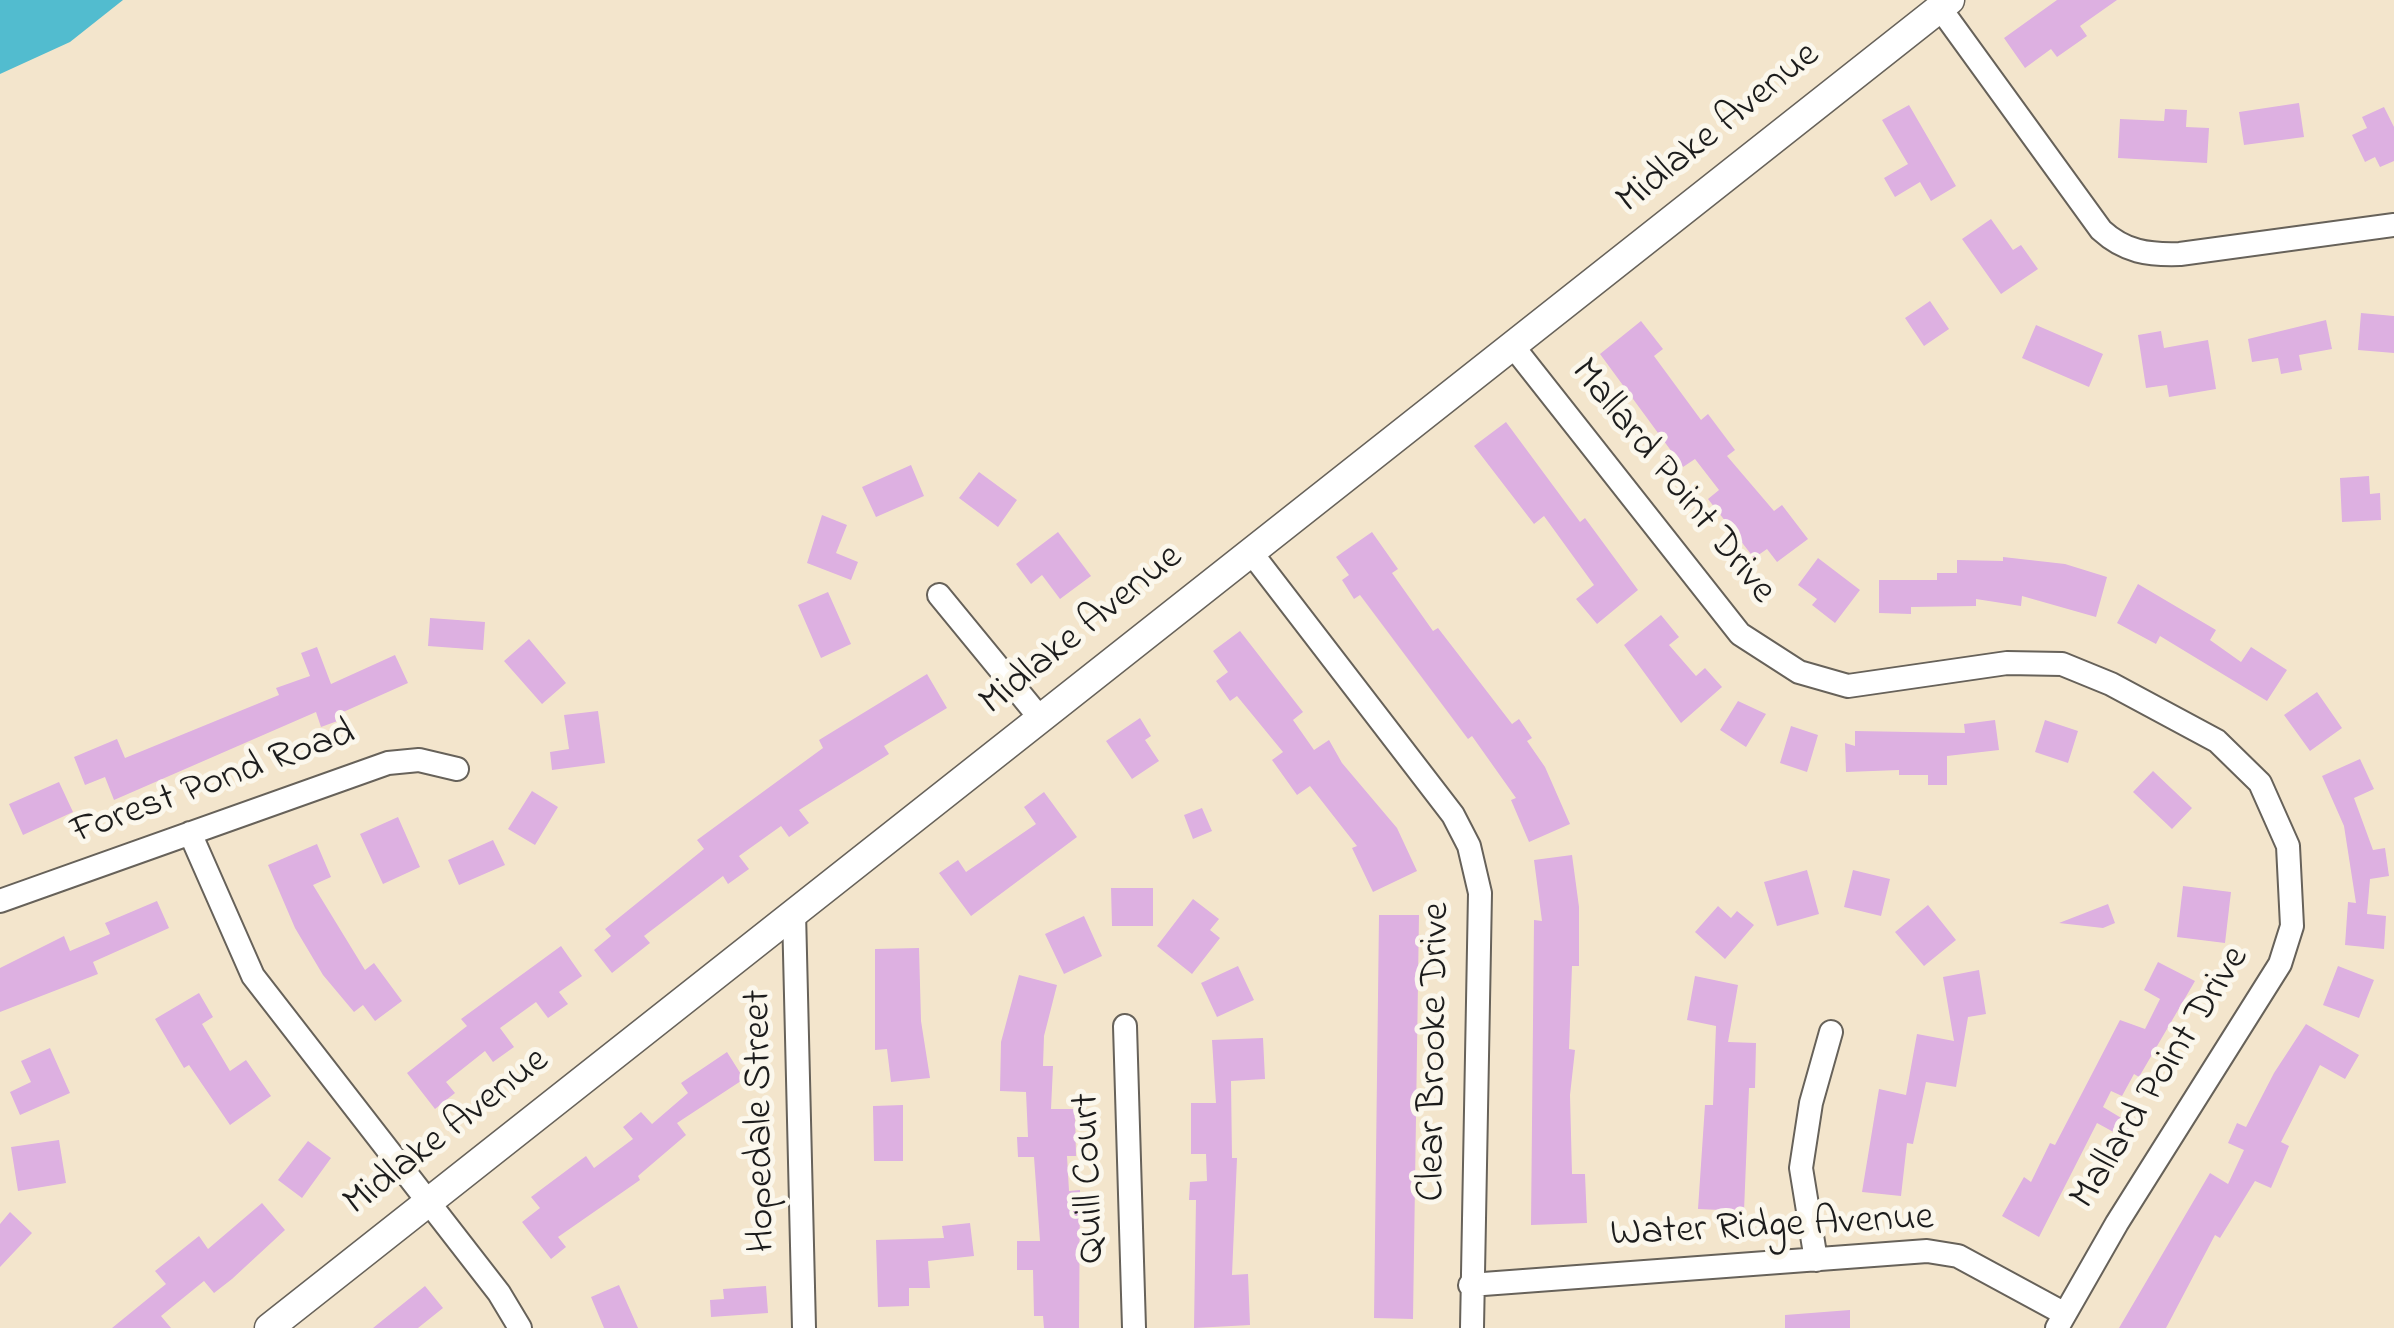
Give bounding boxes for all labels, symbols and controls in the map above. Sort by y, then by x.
street label: Midlake Avenue [1609,34,1831,226]
street label: Mallard Point Drive [1558,351,1784,615]
street label: Midlake Avenue [972,536,1194,728]
street label: Forest Pond Road [66,711,362,859]
street label: Clear Brooke Drive [1410,902,1464,1202]
street label: Mallard Point Drive [2062,939,2262,1219]
street label: Hopedale Street [737,989,789,1253]
street label: Midlake Avenue [336,1039,560,1229]
street label: Quill Court [1065,1092,1119,1264]
street label: Water Ridge Avenue [1609,1197,1935,1261]

